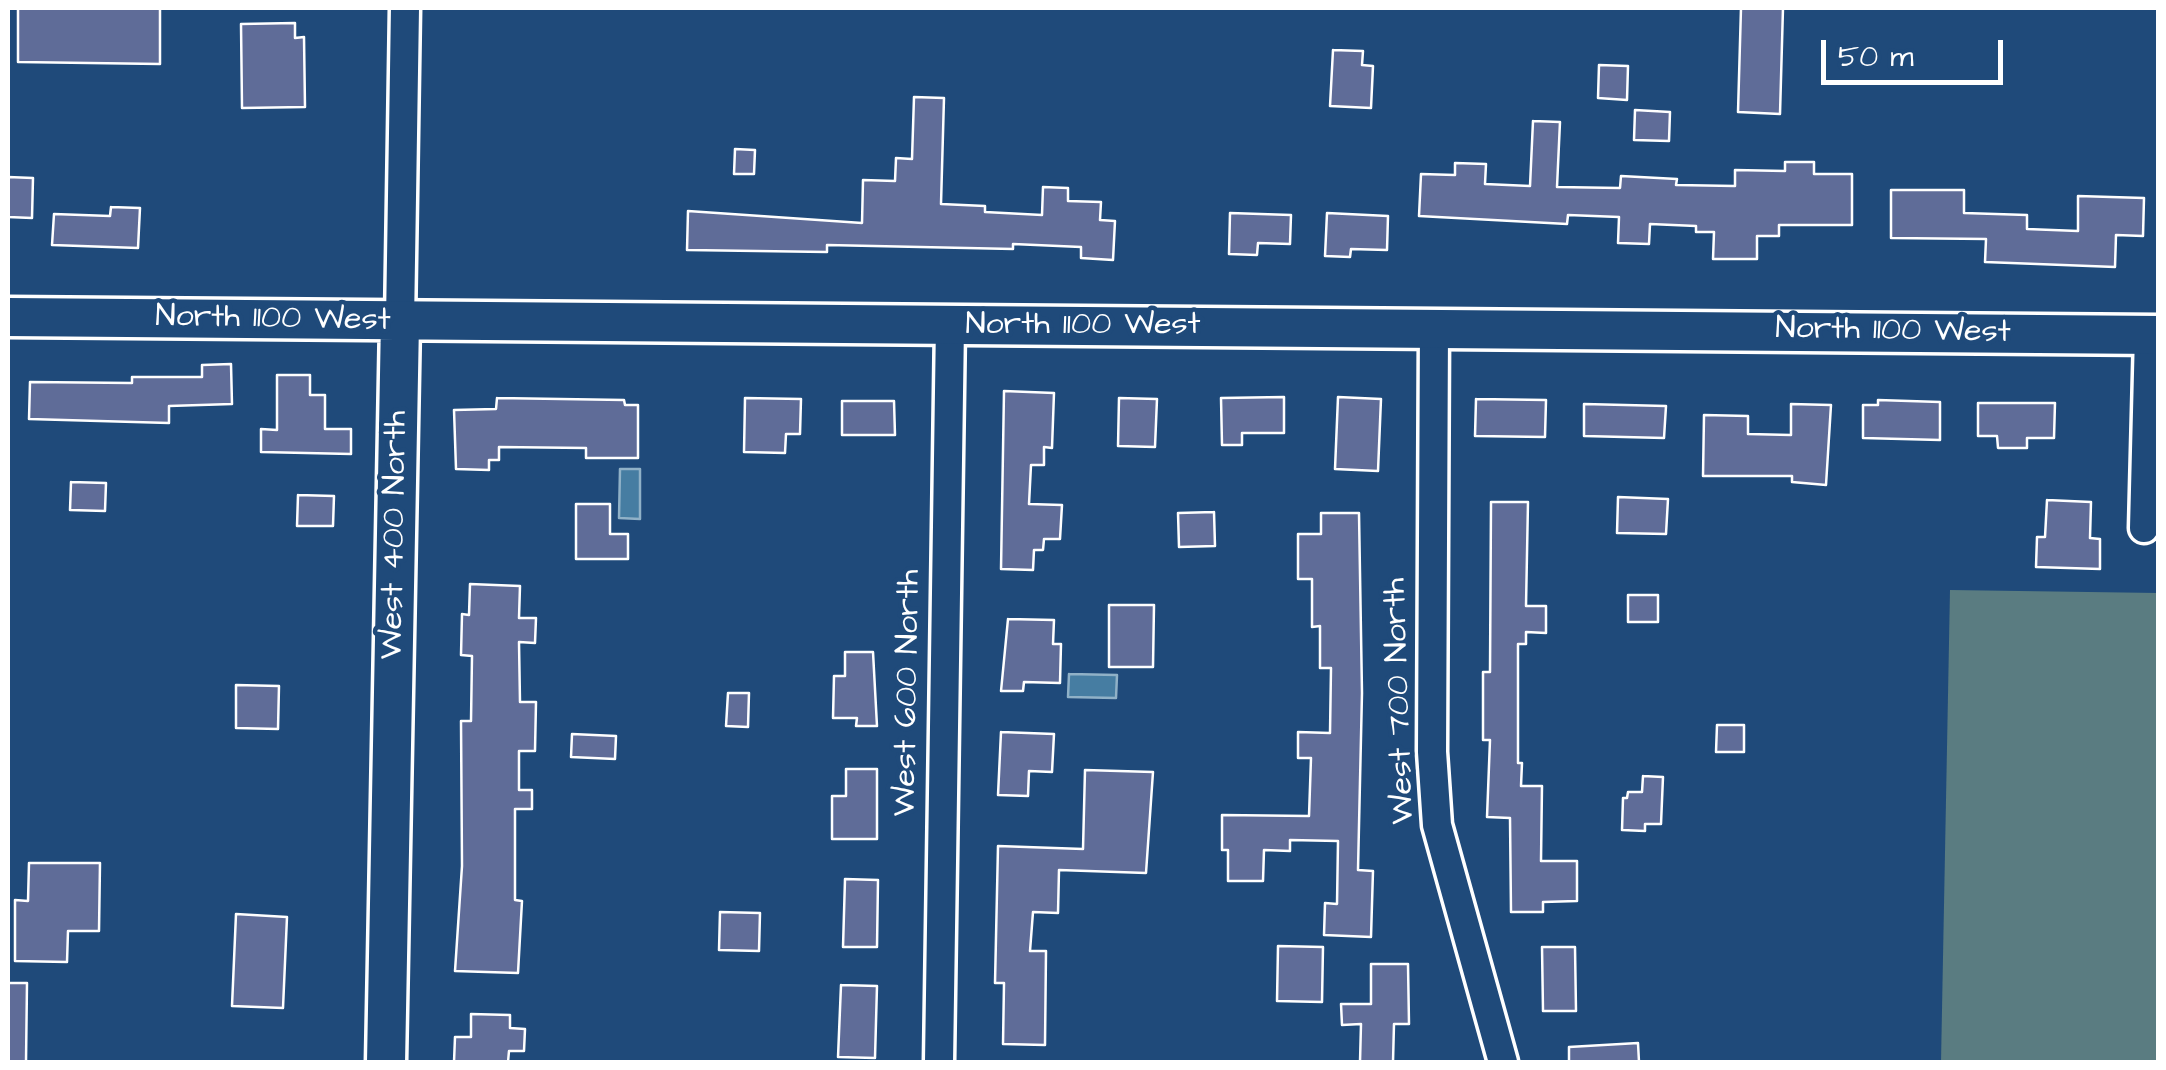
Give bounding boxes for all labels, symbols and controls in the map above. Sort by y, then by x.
scale bar [1826,20,2008,82]
text: 50 m [1838,36,1914,78]
street label: North 1100 West [155,299,391,341]
street label: North 1100 West [965,307,1201,345]
street label: North 1100 West [1775,311,2011,353]
street label: West 400 North [375,410,417,660]
street label: West 600 North [888,569,930,817]
street label: West 700 North [1378,577,1424,825]

